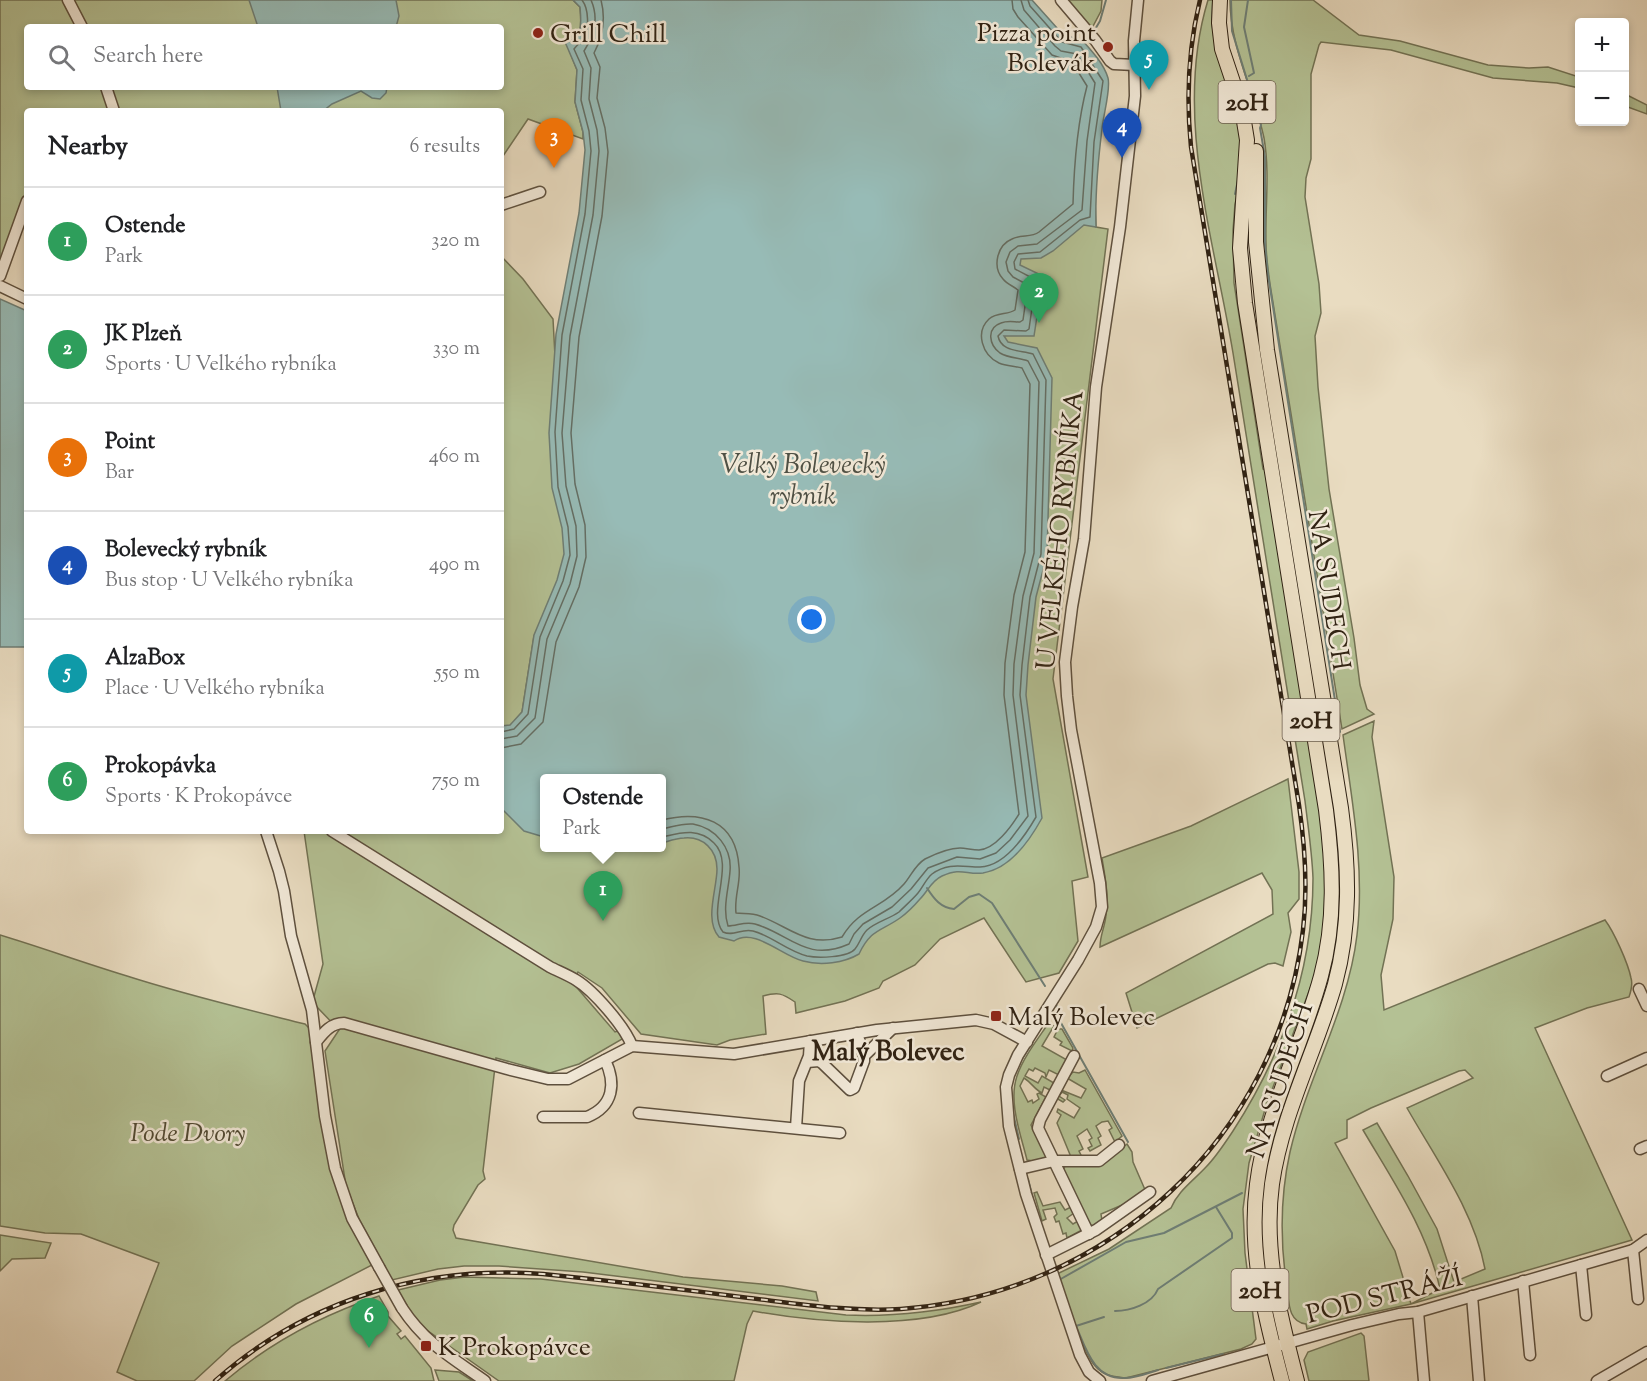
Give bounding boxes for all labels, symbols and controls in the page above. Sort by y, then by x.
place label: Pizza point Bolevák [977,16,1096,83]
place label: Grill Chill [550,17,667,54]
map controls [1575,18,1629,126]
button: + [1575,18,1629,72]
search box [24,24,504,90]
marker: Grill Chill [531,26,545,40]
marker: Pizza point Bolevák [1101,40,1115,54]
pin: 5 [1130,40,1168,90]
icon: search [45,41,78,74]
text: Search here [93,41,203,73]
button: − [1575,72,1629,126]
road number: 20H [1218,81,1276,123]
pin: 4 [1102,108,1142,158]
pin: 3 [534,118,574,168]
text: Nearby [48,129,128,166]
text: 6 results [410,133,480,162]
text: Ostende [105,211,185,243]
text: 1 [64,227,71,256]
text: 320 m [431,227,480,256]
text: Park [105,243,143,272]
pin: 2 [1020,274,1058,323]
text: JK Plzeň [105,319,182,351]
text: 2 [63,335,72,364]
text: 330 m [433,335,480,364]
text: Sports · U Velkého rybníka [105,351,337,380]
street label: U VELKÉHO RYBNÍKA [1028,389,1095,672]
text: Point [105,427,155,459]
text: 3 [63,443,72,472]
text: 460 m [429,443,480,472]
water label: Velký Bolevecký rybník [720,447,886,517]
text: Bar [105,459,134,488]
street label: NA SUDECH [1297,508,1359,673]
text: Bolevecký rybník [105,535,267,567]
text: 4 [62,551,73,580]
text: 490 m [429,551,480,580]
text: Bus stop · U Velkého rybníka [105,567,353,596]
your location [797,605,826,634]
text: AlzaBox [105,643,185,675]
text: 5 [64,659,71,688]
text: 550 m [435,659,480,688]
text: Place · U Velkého rybníka [105,675,325,704]
road number: 20H [1282,699,1340,741]
text: Prokopávka [105,751,216,783]
text: 6 [63,767,72,796]
text: 750 m [432,767,480,796]
popup [540,774,666,852]
text: Sports · K Prokopávce [105,783,292,812]
text: Ostende [563,783,643,815]
text: Park [563,815,601,844]
pin: 1 [584,872,622,921]
street label: NA SUDECH [1239,998,1324,1163]
place label: Malý Bolevec [1008,1000,1156,1037]
marker: Malý Bolevec [989,1009,1003,1023]
district label: Malý Bolevec [812,1034,965,1073]
park label: Pode Dvory [131,1116,246,1153]
street label: POD STRÁŽÍ [1303,1260,1467,1335]
road number: 20H [1232,1269,1288,1311]
pin: 6 [350,1298,388,1348]
place label: K Prokopávce [438,1330,591,1367]
marker: K Prokopávce [419,1339,433,1353]

